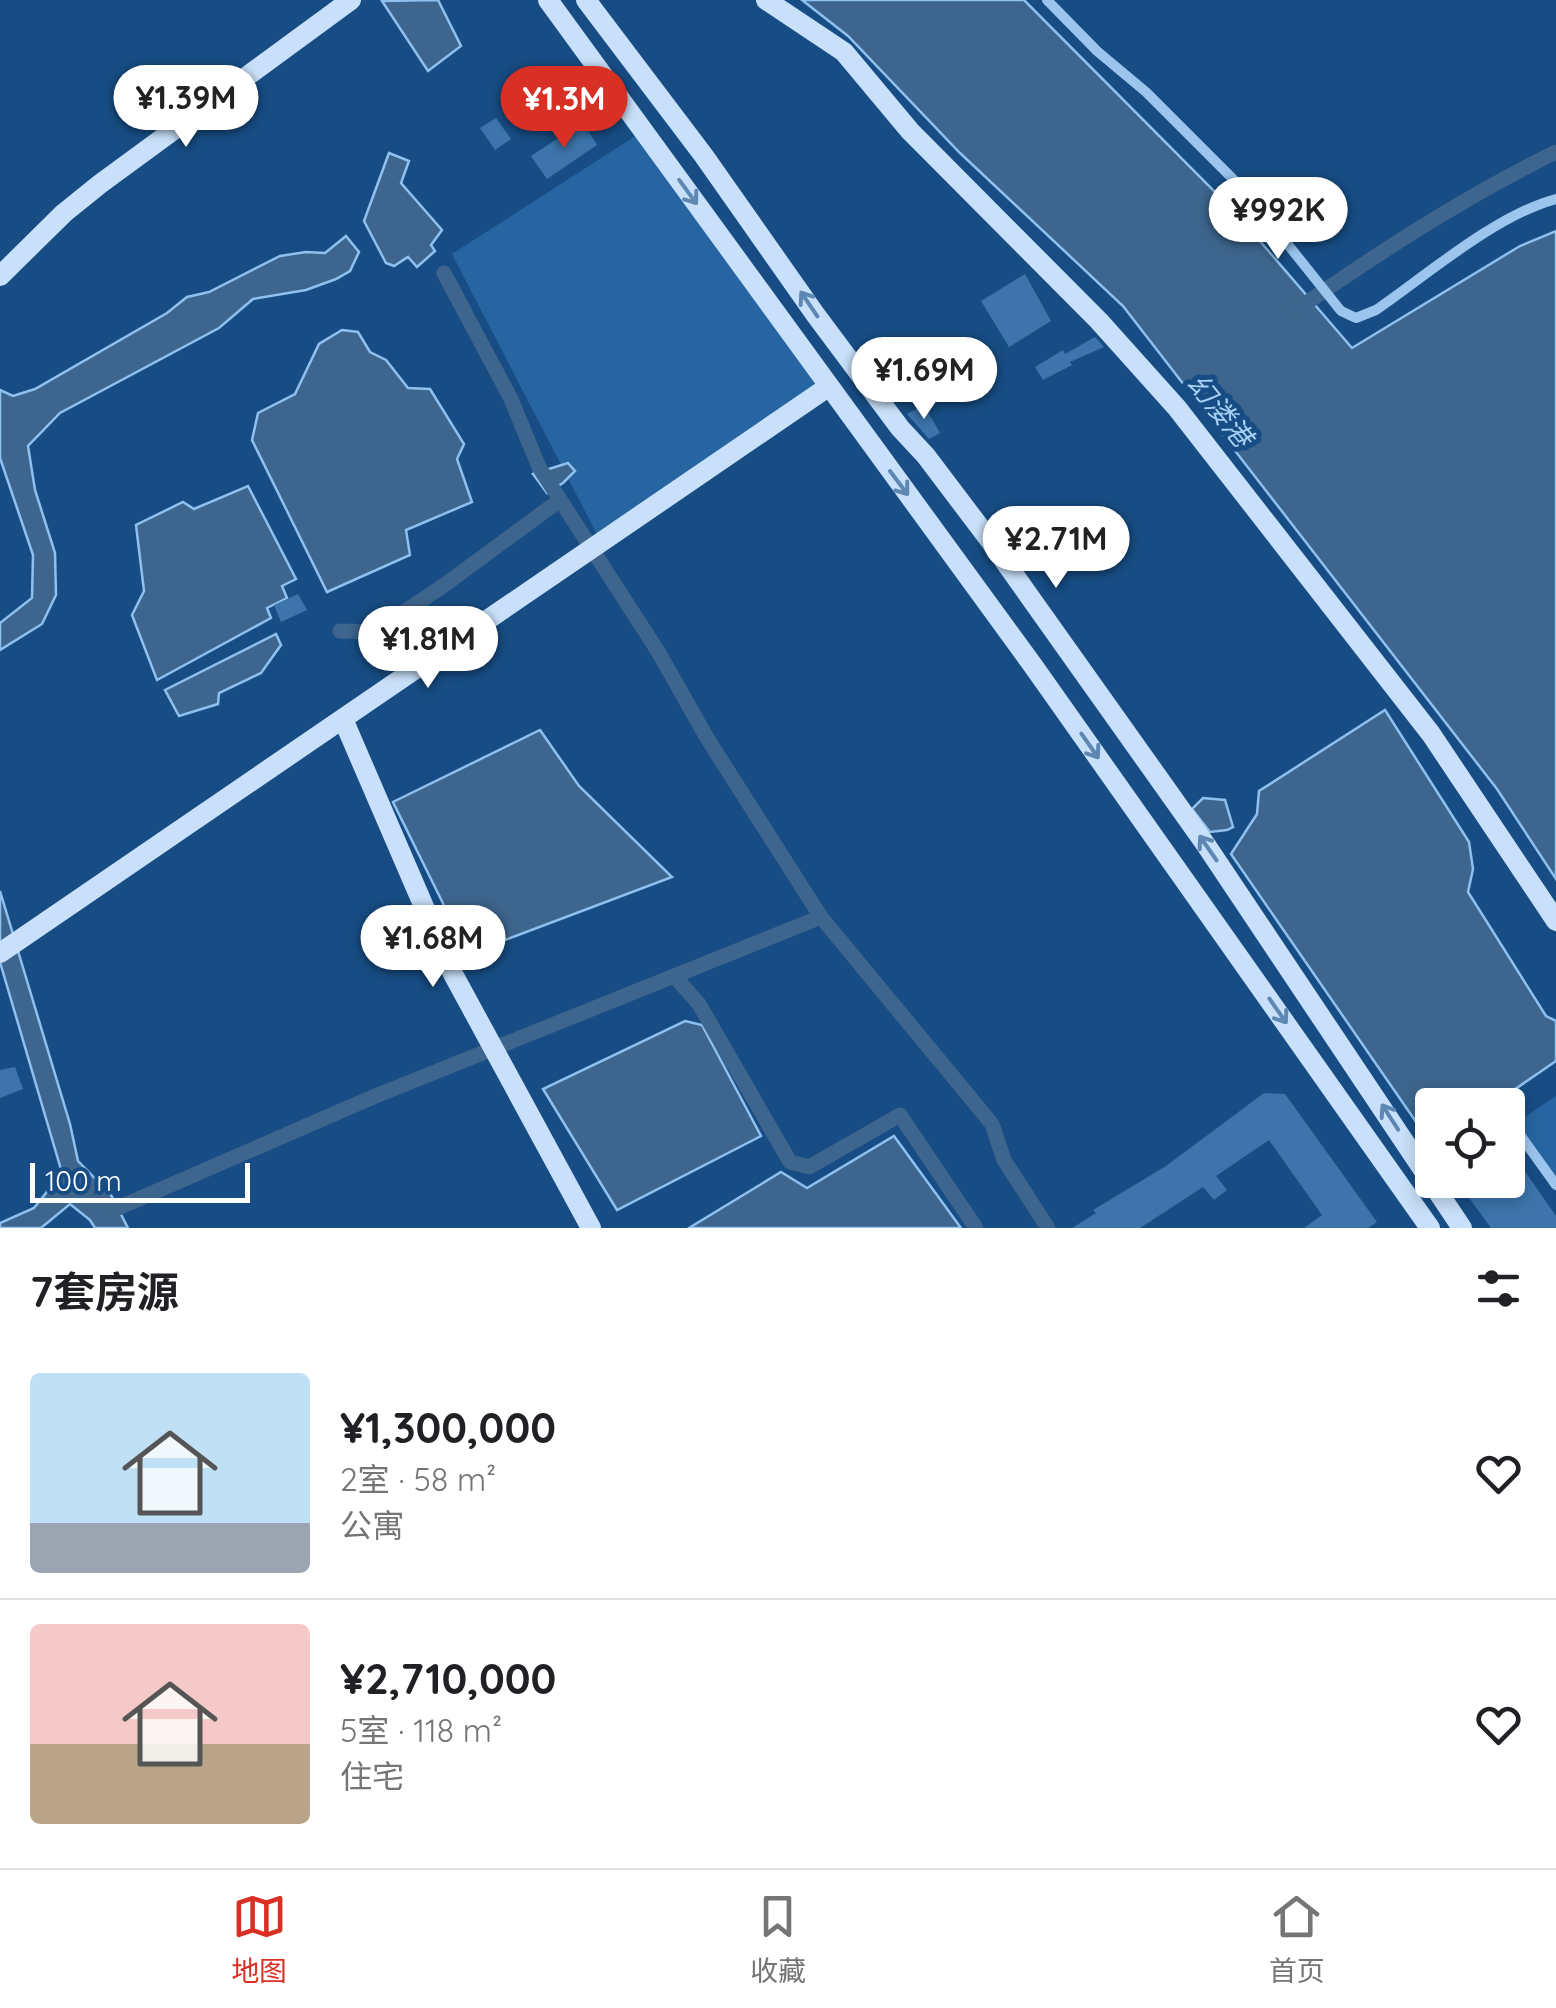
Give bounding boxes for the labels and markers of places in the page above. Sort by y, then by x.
pin: ¥1.39M [105,65,267,150]
pin: ¥1.3M [494,66,634,151]
pin: ¥992K [1208,177,1348,262]
pin: ¥1.69M [843,337,1005,422]
pin: ¥2.71M [975,506,1137,591]
pin: ¥1.81M [347,606,509,691]
pin: ¥1.68M [352,905,514,990]

